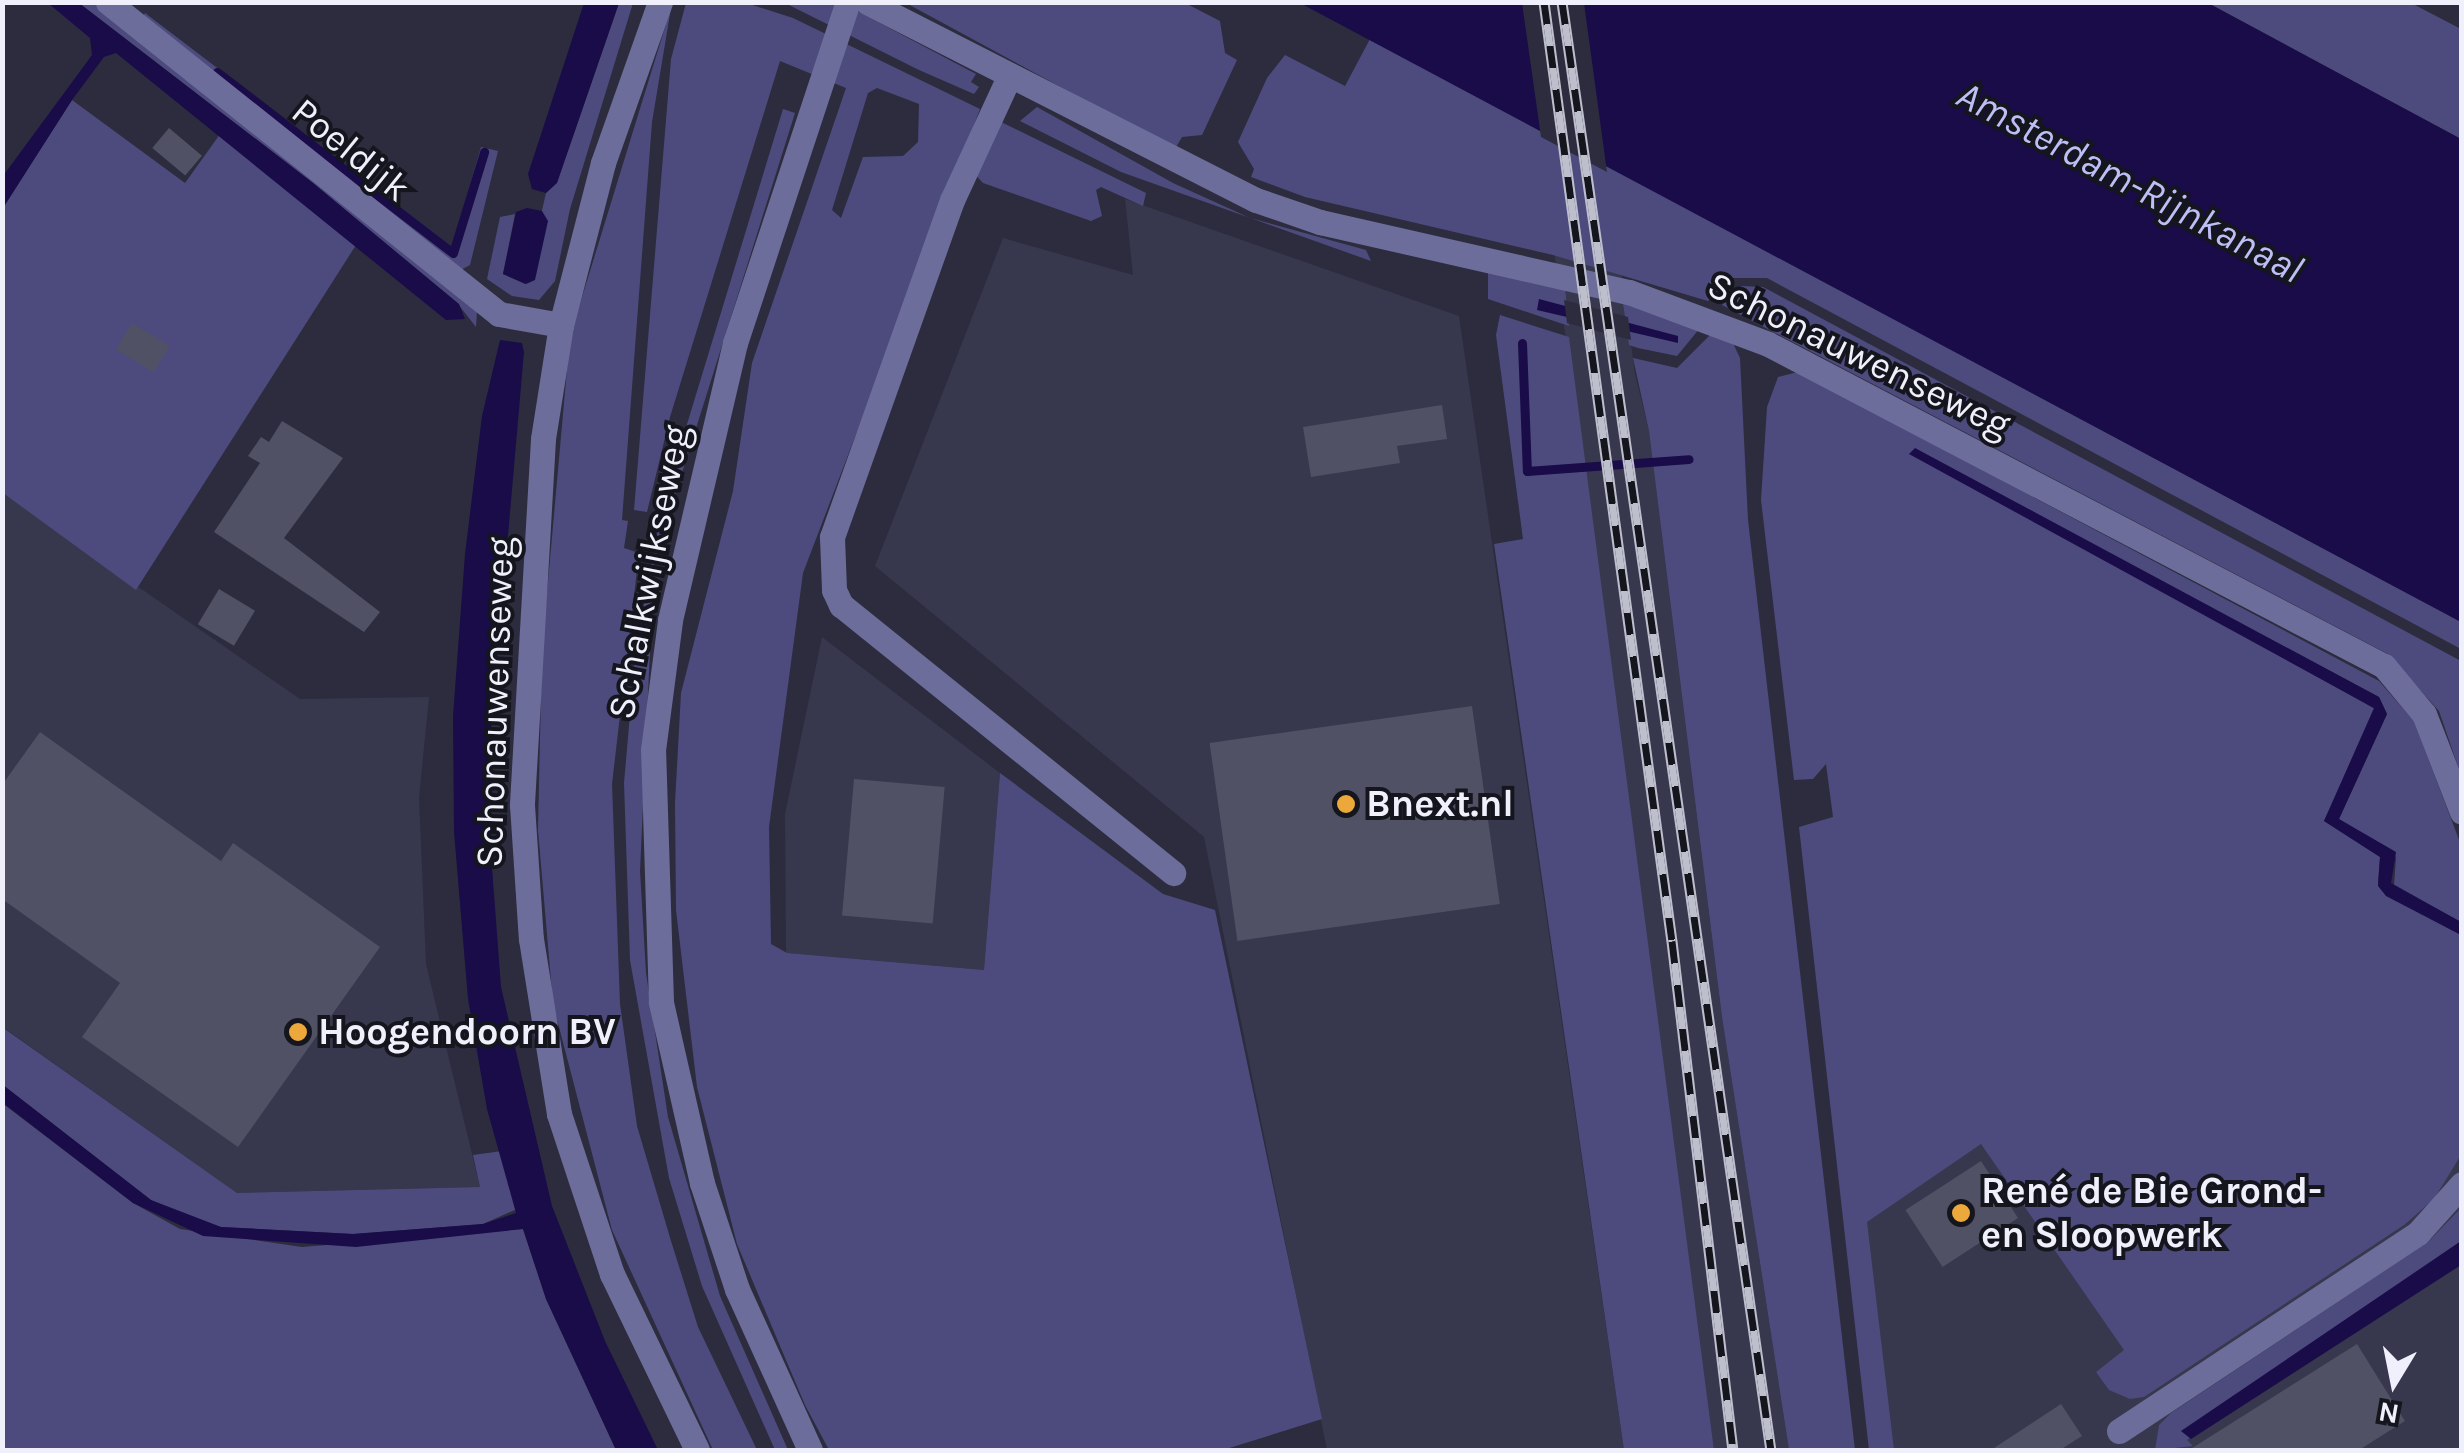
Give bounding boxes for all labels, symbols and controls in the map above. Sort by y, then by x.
water label: Amsterdam-Rijnkanaal [1949,70,2311,294]
street label: Poeldijk [283,89,419,211]
street label: Schonauwenseweg [1700,262,2018,448]
street label: Schalkwijkseweg [598,421,700,723]
street label: Schonauwenseweg [466,536,524,868]
place label: Bnext.nl [1366,781,1514,827]
marker: Bnext.nl [1335,793,1357,815]
place label: Hoogendoorn BV [318,1009,616,1055]
marker: Hoogendoorn BV [287,1021,309,1043]
place label: René de Bie Grond- en Sloopwerk [1981,1168,2322,1258]
marker: René de Bie Grond- en Sloopwerk [1950,1202,1972,1224]
north arrow [2344,1333,2444,1433]
text: N [2376,1395,2401,1431]

